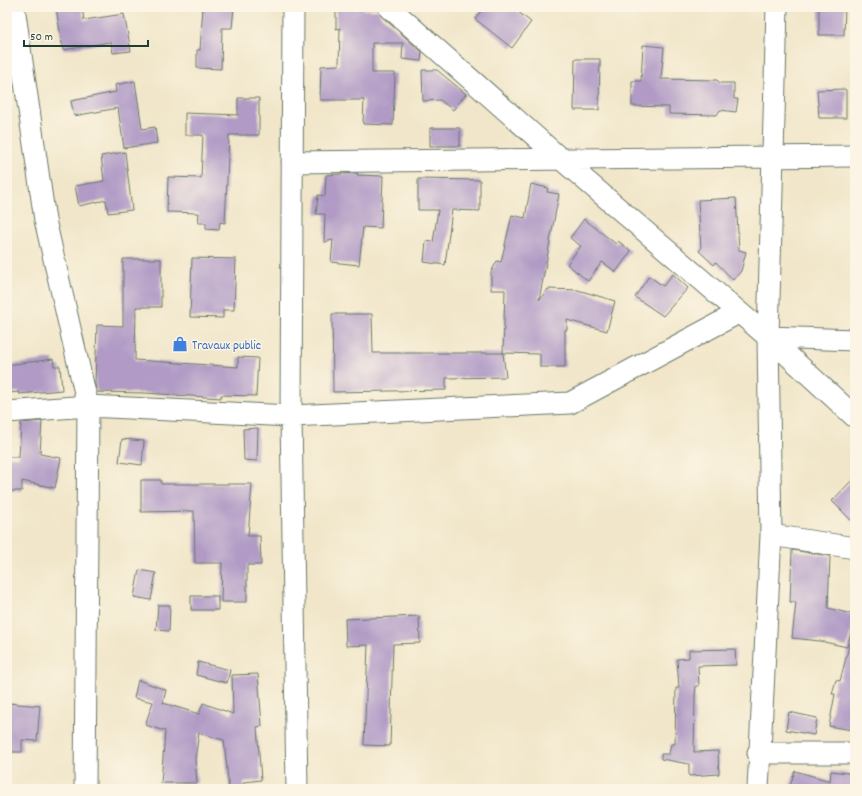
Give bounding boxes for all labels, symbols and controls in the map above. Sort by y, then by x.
scale bar [24,22,148,48]
text: 50 m [30,29,53,46]
shop icon: Travaux public [171,335,189,353]
place label: Travaux public [192,337,261,356]

